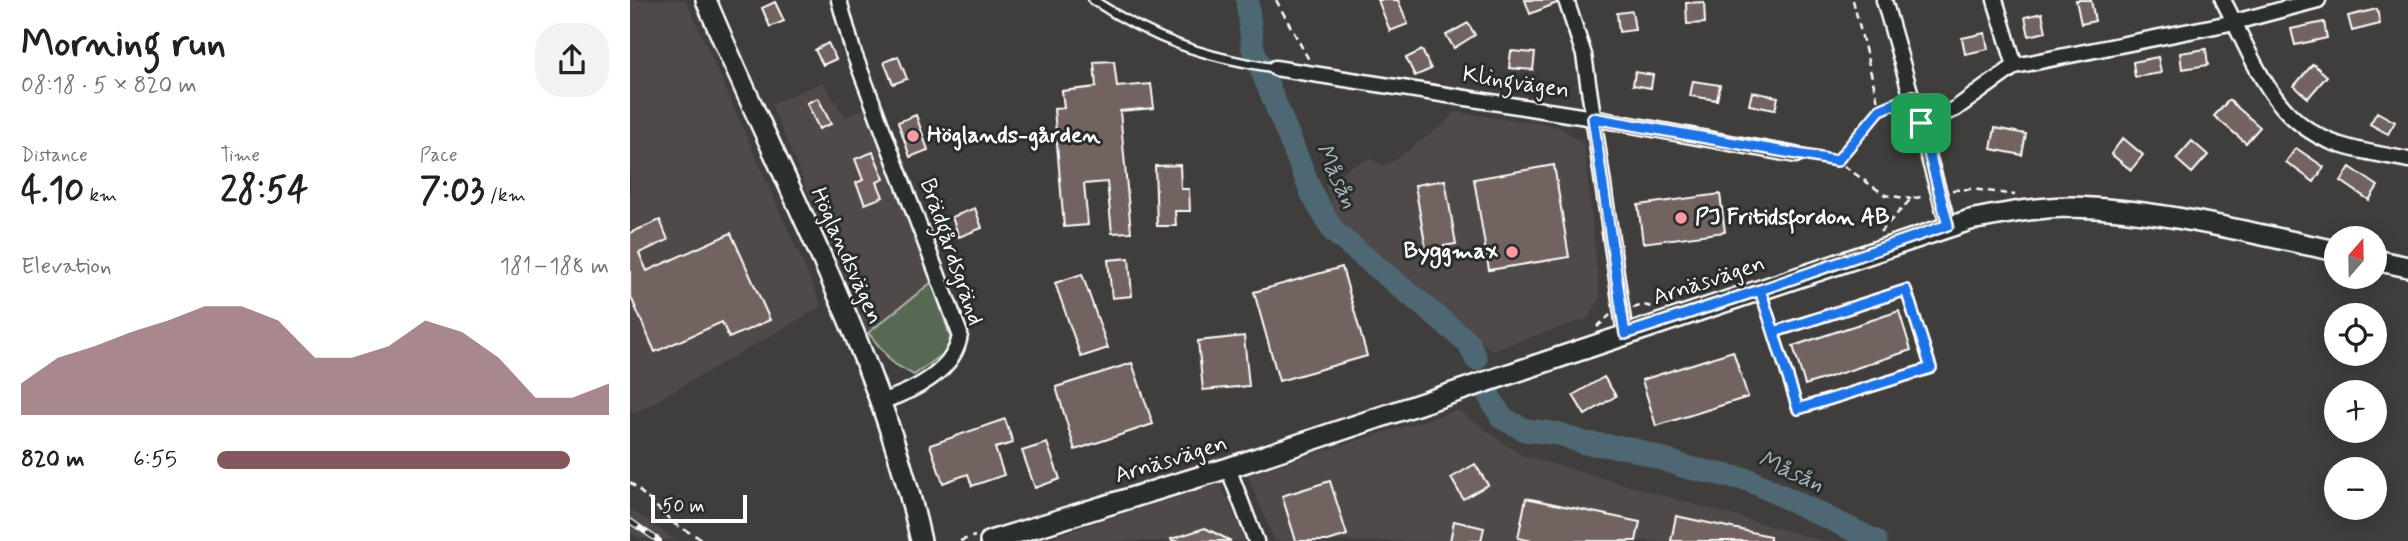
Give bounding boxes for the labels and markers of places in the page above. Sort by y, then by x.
pin [1891,93,1951,153]
place label: Höglands-gården [927,121,1101,151]
marker: Höglands-gården [905,128,921,144]
place label: PJ Fritidsfordon AB [1695,203,1890,234]
marker: PJ Fritidsfordon AB [1673,210,1689,226]
place label: Byggmax [1403,237,1498,269]
marker: Byggmax [1504,244,1520,260]

